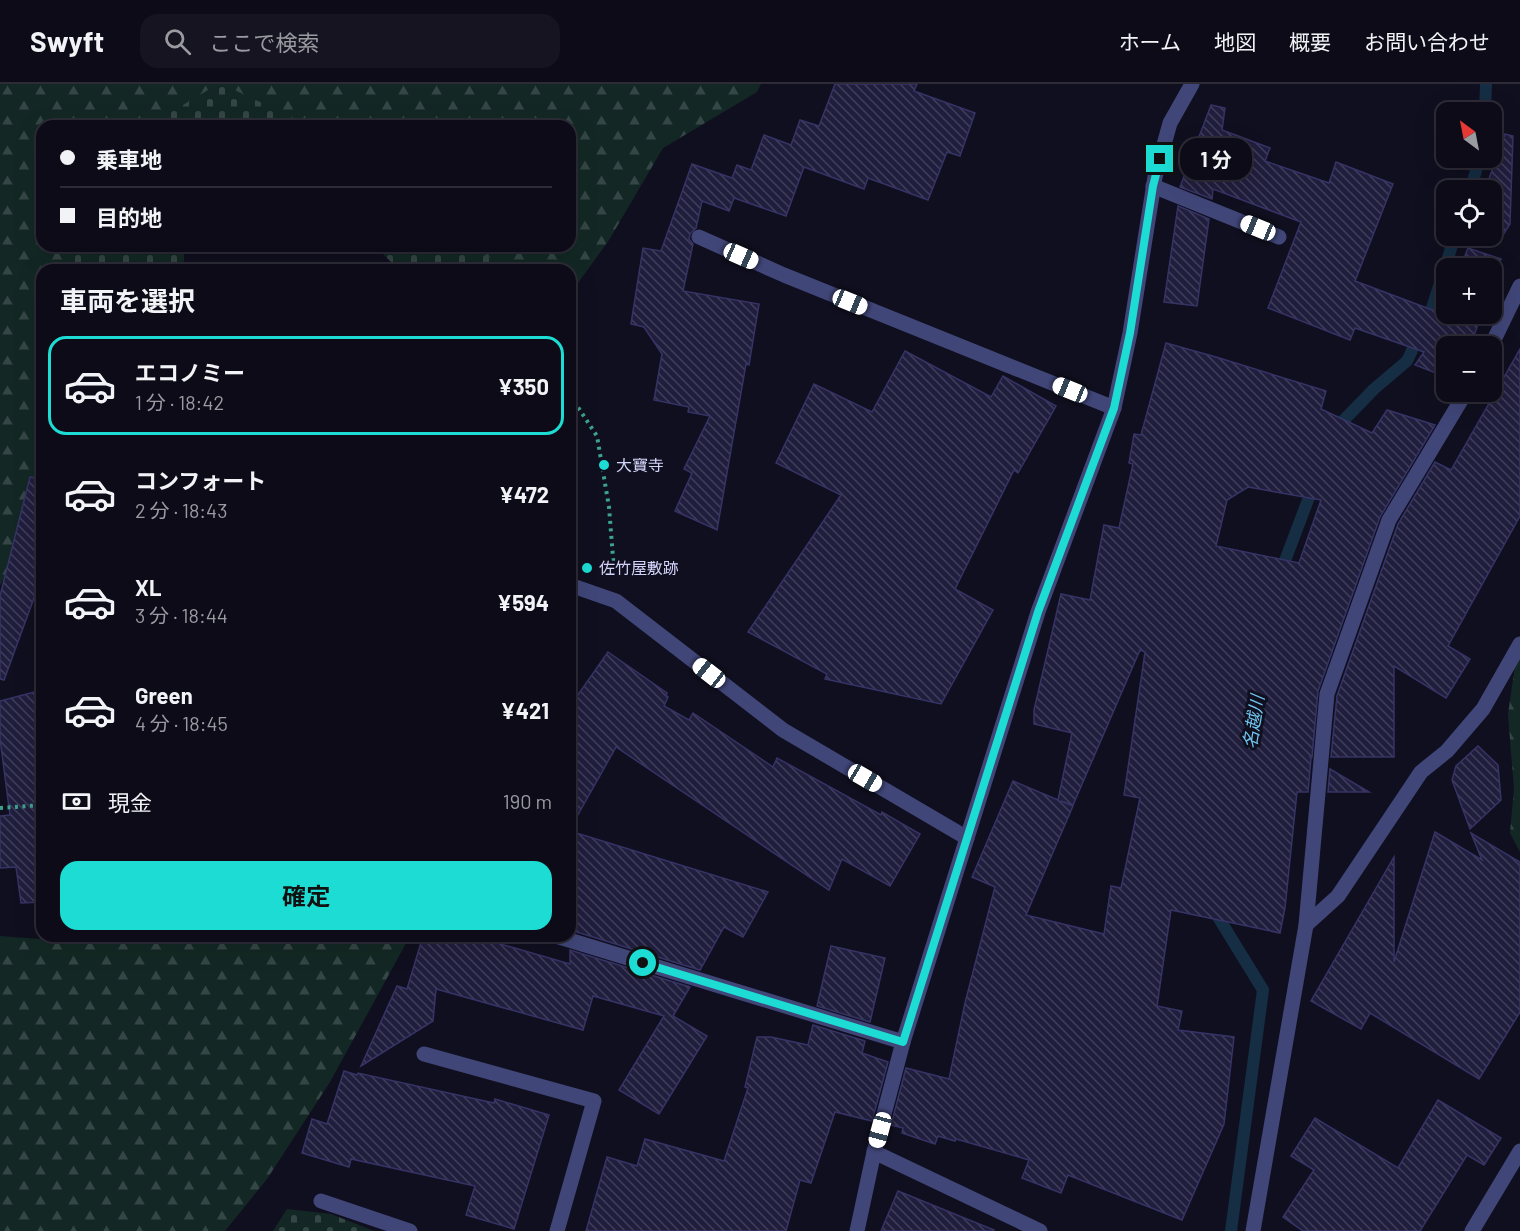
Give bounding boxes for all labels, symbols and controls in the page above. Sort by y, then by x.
search box [140,14,560,68]
text: Swyft [30,24,104,58]
icon: search [161,25,194,58]
text: ここで検索 [209,29,319,55]
text: ホーム [1119,29,1181,54]
text: 地図 [1214,29,1256,54]
text: 概要 [1289,29,1331,54]
text: お問い合わせ [1364,29,1490,54]
north arrow [1436,102,1502,168]
map controls [1436,102,1502,402]
callout: 1 分 [1181,138,1253,180]
route end [1146,145,1173,172]
text: 乗車地 [96,146,162,172]
text: 1 分 [1200,147,1232,171]
button: locate [1436,180,1502,246]
text: 目的地 [96,204,162,230]
car [1238,213,1278,243]
car [721,240,761,272]
button: + [1436,258,1502,324]
text: 車両を選択 [60,284,195,316]
car [830,287,870,317]
button: − [1436,336,1502,402]
icon: car [63,359,117,413]
text: エコノミー [135,359,245,385]
text: ¥350 [498,373,549,399]
car [1050,375,1090,405]
text: 1 分 · 18:42 [135,390,224,414]
place label: 大寶寺 [616,455,664,474]
marker: 大寶寺 [597,458,611,472]
icon: car [63,467,117,521]
text: コンフォート [135,467,266,493]
text: ¥472 [499,481,549,507]
text: 2 分 · 18:43 [135,498,227,522]
place label: 佐竹屋敷跡 [599,558,679,577]
marker: 佐竹屋敷跡 [580,561,594,575]
text: XL [135,574,161,600]
icon: car [63,575,117,629]
text: ¥594 [497,589,549,615]
text: 3 分 · 18:44 [135,603,228,627]
car [689,655,729,691]
text: Green [135,682,193,708]
icon: car [63,683,117,737]
water label: 名越川 [1238,691,1268,750]
text: ¥421 [501,697,549,723]
text: 4 分 · 18:45 [135,711,228,735]
car [845,761,885,795]
icon: cash [60,785,93,818]
text: 現金 [108,789,152,815]
text: 190 m [503,789,552,813]
button: 確定 [60,861,552,930]
route start [629,949,656,976]
car [867,1110,893,1150]

